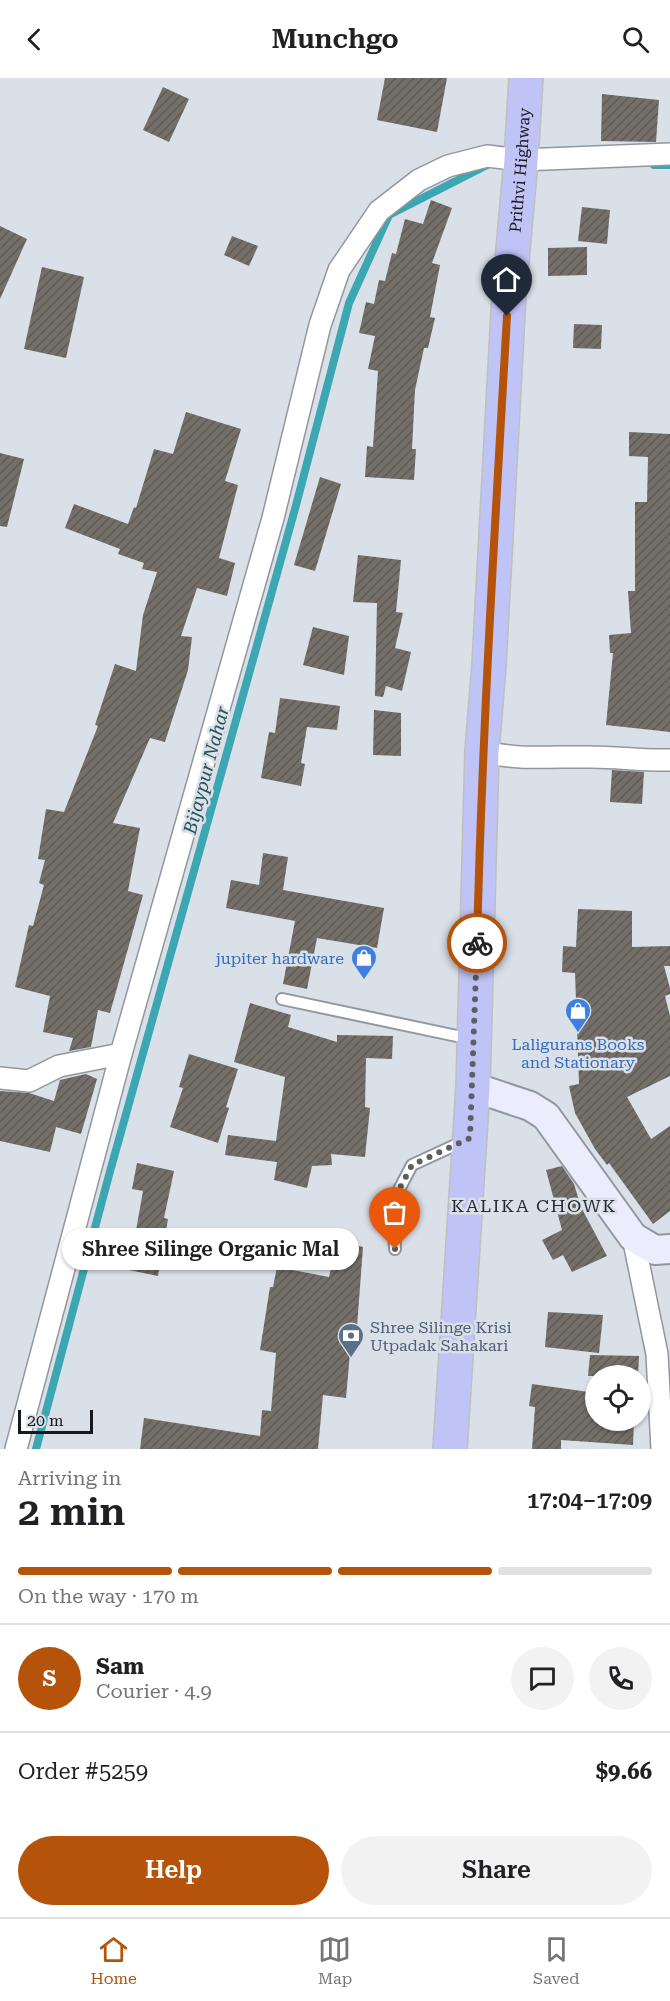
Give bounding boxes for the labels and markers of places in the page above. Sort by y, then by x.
pin [481,254,532,316]
shop icon: jupiter hardware [349,943,379,981]
place label: jupiter hardware [215,949,344,968]
shop icon: Laligurans Books and Stationary [563,996,593,1034]
place label: Laligurans Books and Stationary [512,1035,645,1072]
pin [369,1187,420,1249]
callout: Shree Silinge Organic Mal [62,1228,359,1270]
place label: Shree Silinge Krisi Utpadak Sahakari [370,1318,512,1355]
bank icon: Shree Silinge Krisi Utpadak Sahakari [336,1321,366,1359]

